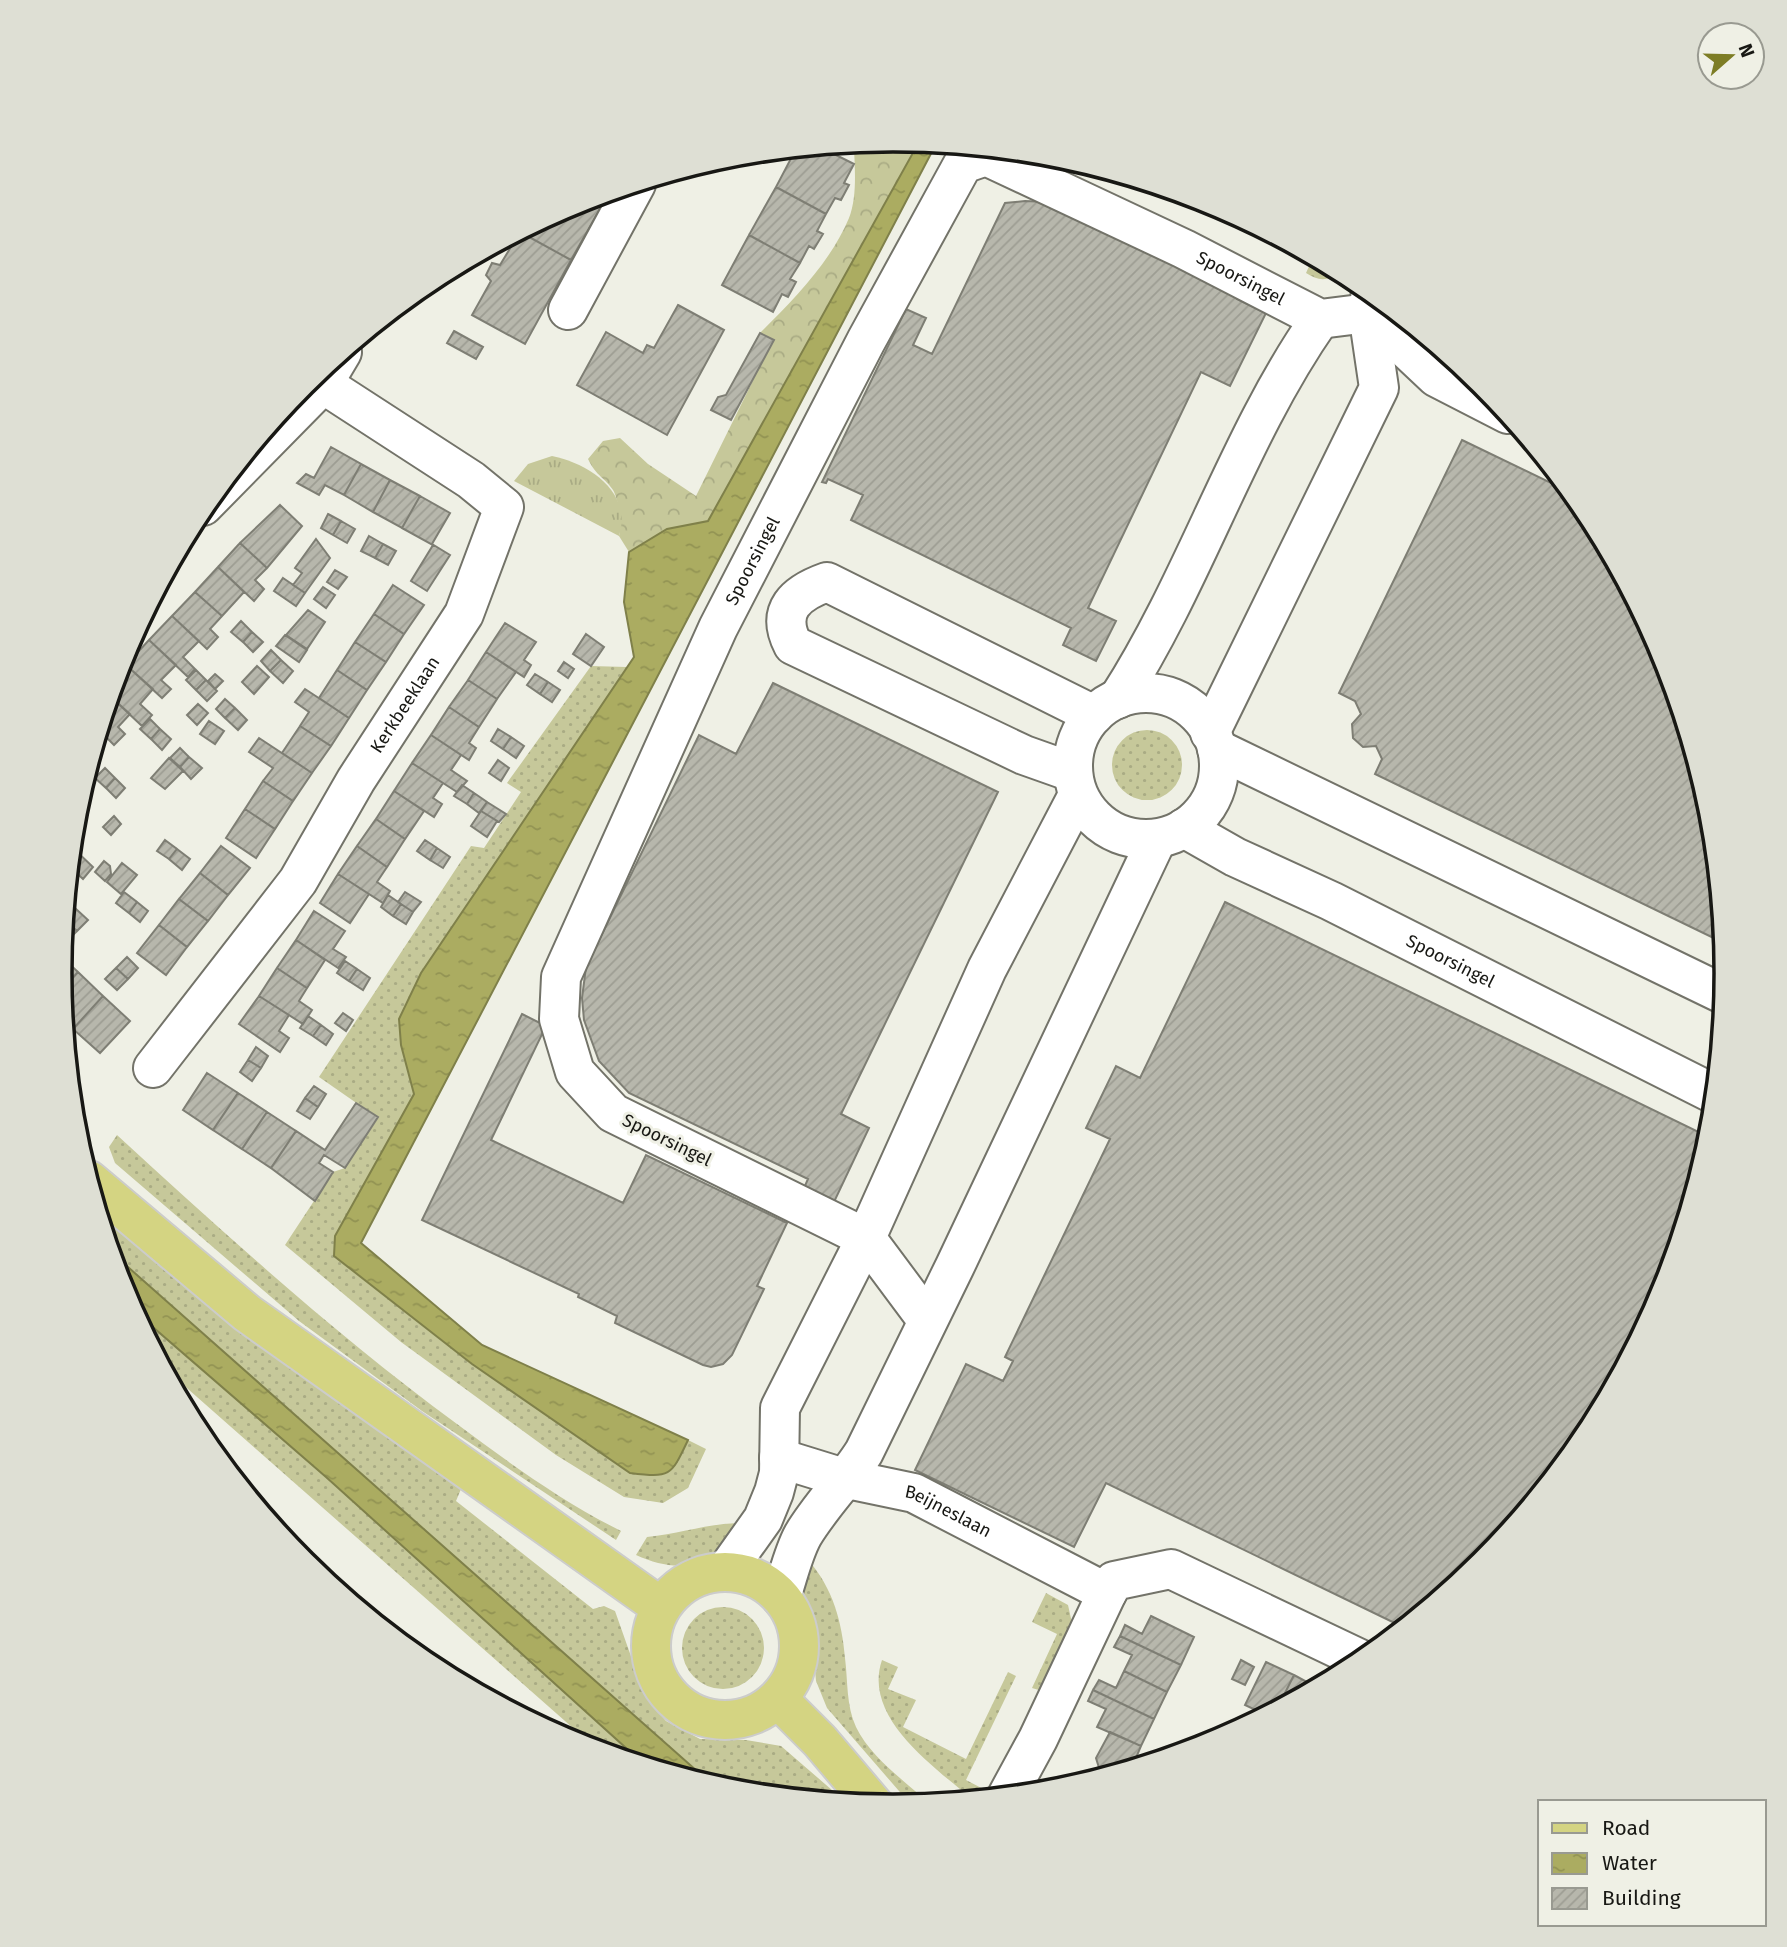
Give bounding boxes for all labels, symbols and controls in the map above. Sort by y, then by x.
north arrow [1696,21,1766,91]
text: N [1734,40,1759,60]
street label: Spoorsingel [1193,246,1289,310]
street label: Spoorsingel [721,513,785,609]
street label: Kerkbeeklaan [366,652,445,757]
street label: Spoorsingel [1402,930,1498,993]
street label: Spoorsingel [619,1109,715,1171]
street label: Beijneslaan [903,1480,995,1542]
legend [1538,1800,1766,1926]
text: Road [1602,1815,1650,1841]
text: Water [1602,1850,1657,1876]
text: Building [1602,1885,1681,1911]

